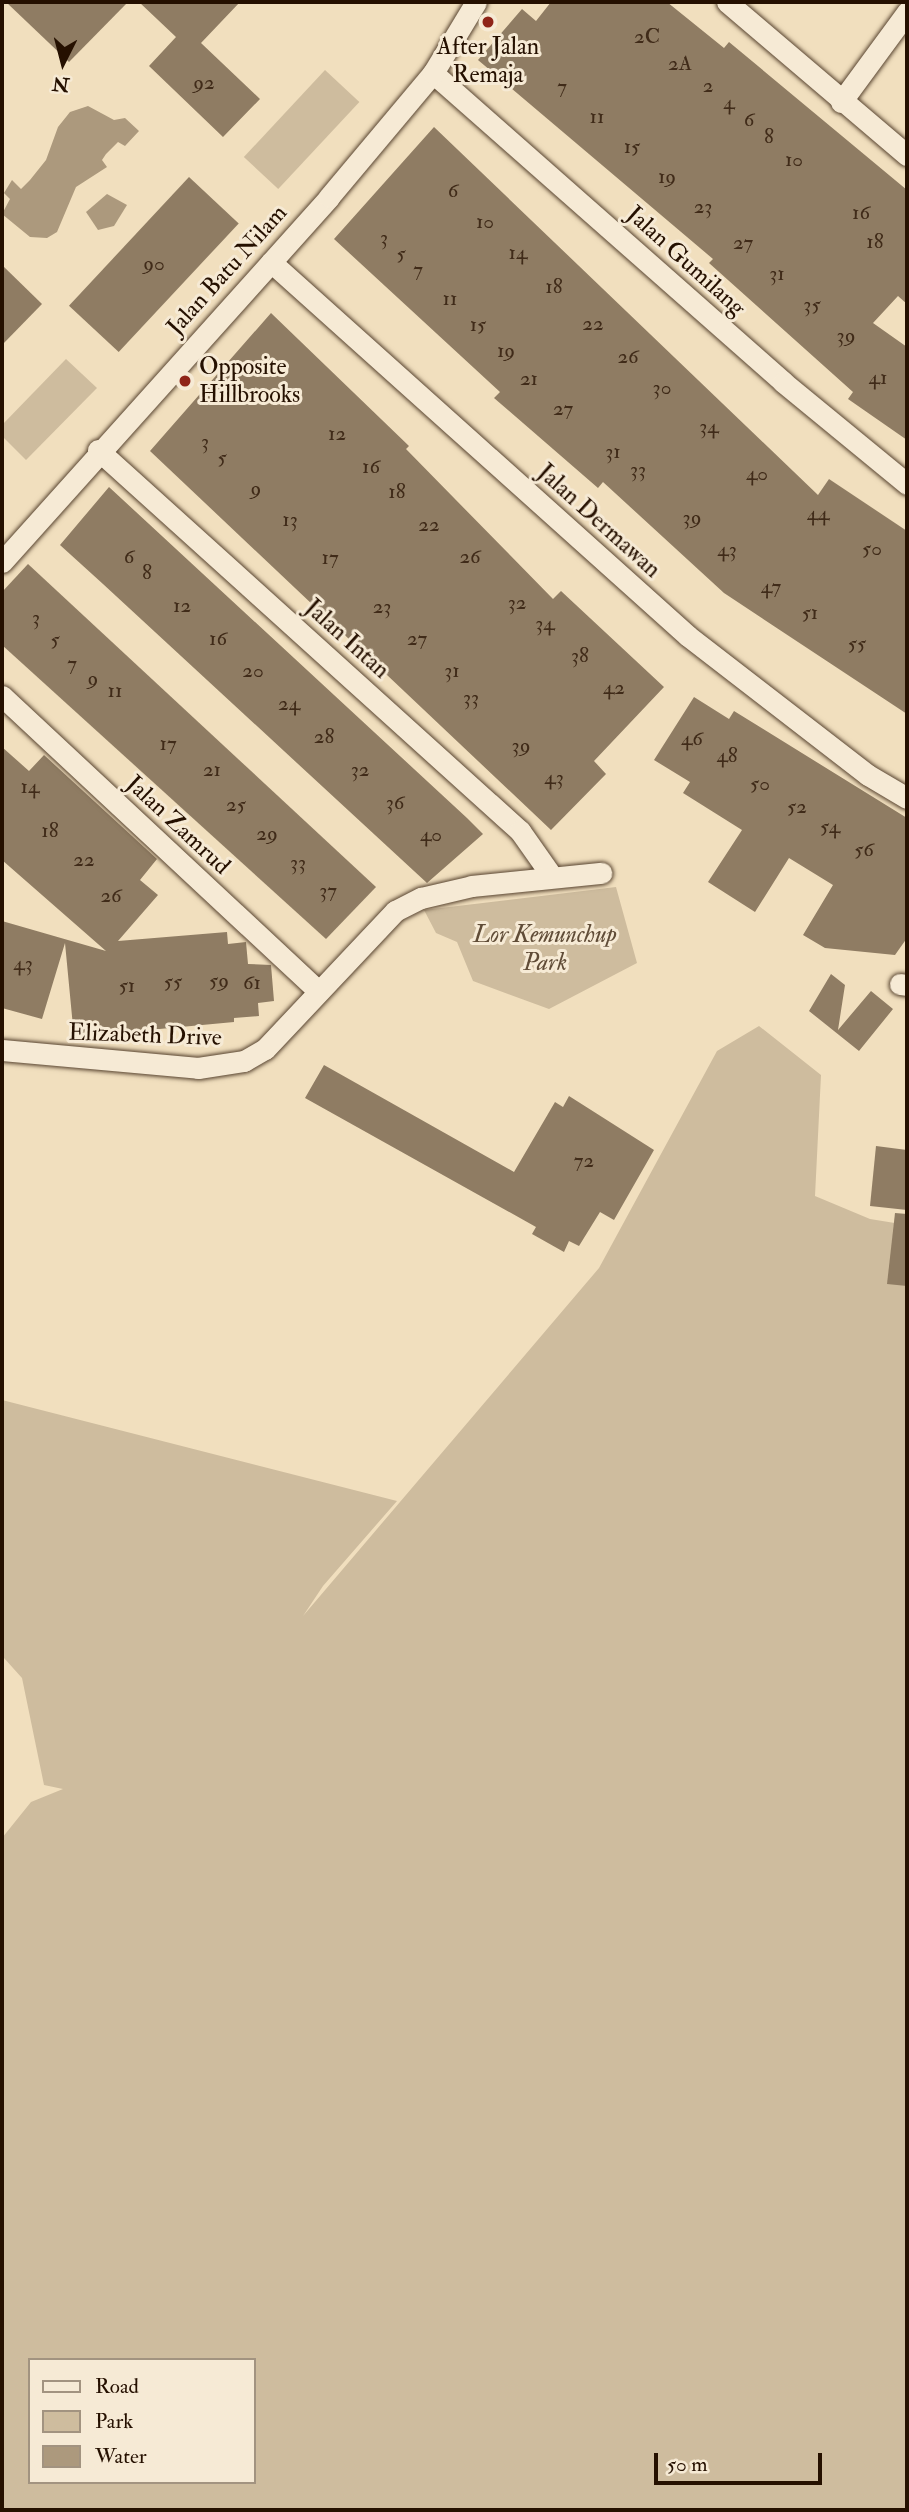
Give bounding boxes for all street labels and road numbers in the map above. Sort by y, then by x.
street label: Jalan Batu Nilam [161,199,293,341]
street label: Jalan Gumilang [621,200,751,322]
street label: Jalan Dermawan [531,458,667,584]
street label: Jalan Intan [299,593,395,685]
street label: Jalan Zamrud [120,769,236,881]
street label: Elizabeth Drive [68,1018,222,1052]

